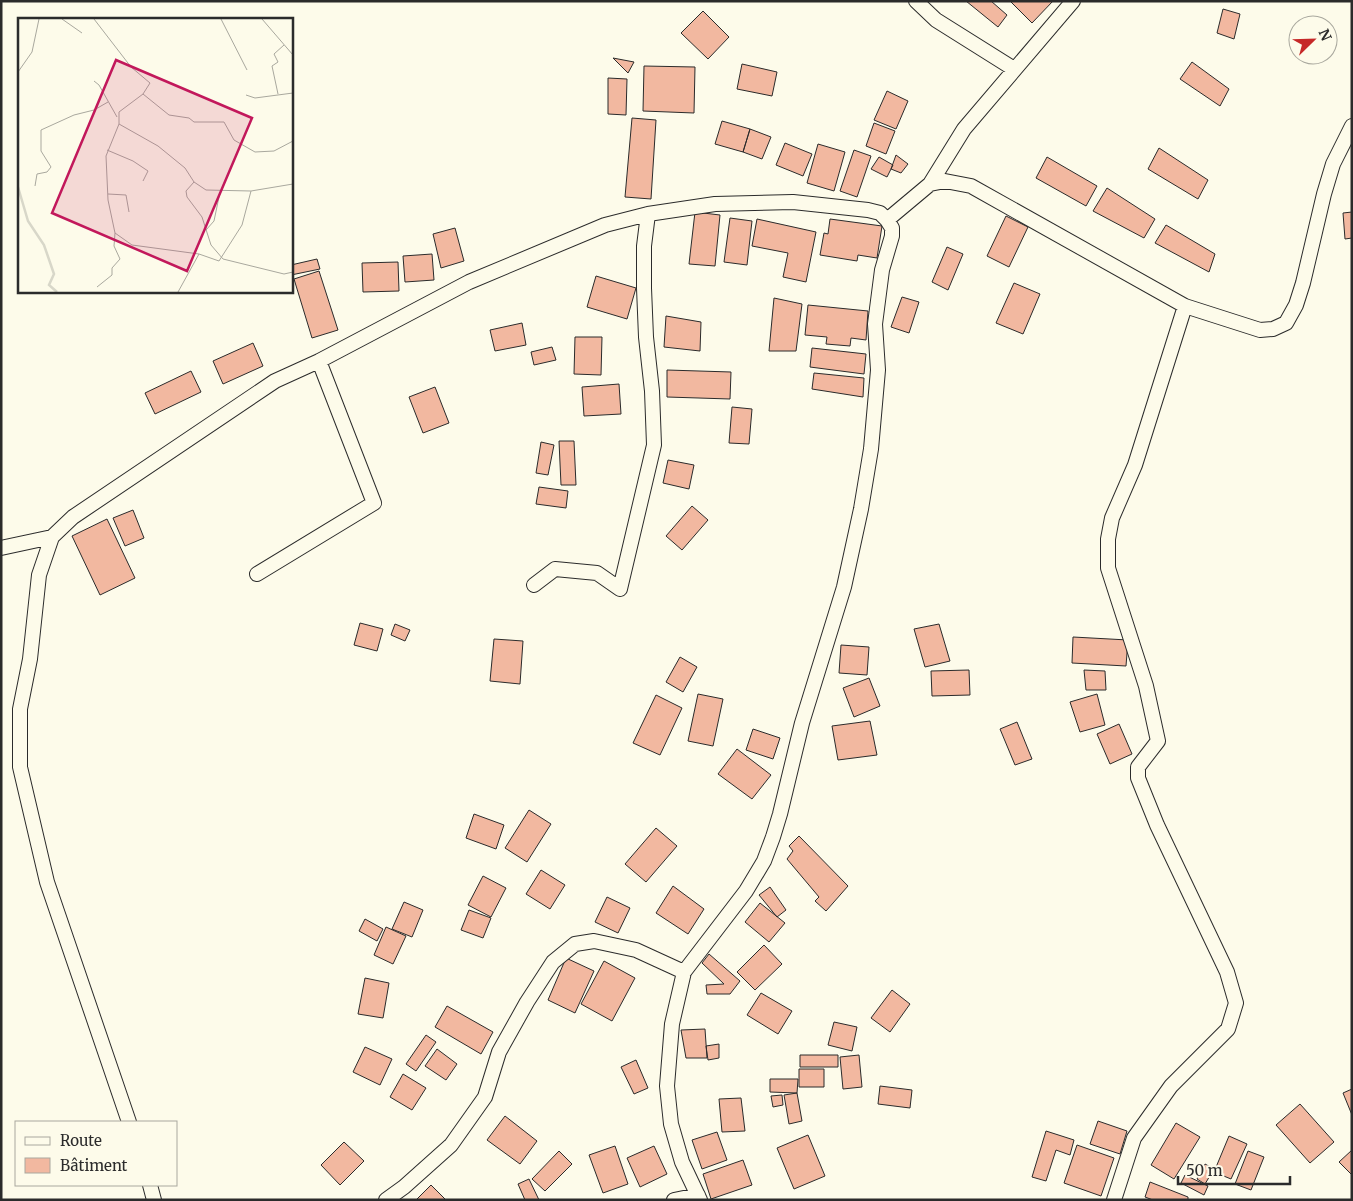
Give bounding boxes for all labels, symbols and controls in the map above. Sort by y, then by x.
north arrow [1288,15,1338,65]
inset map [18,18,292,292]
text: N [1315,26,1335,44]
legend [15,1121,178,1186]
text: Route [60,1131,102,1150]
scale bar [1178,1154,1290,1186]
text: Bâtiment [60,1156,128,1175]
text: 50 m [1186,1161,1223,1180]

